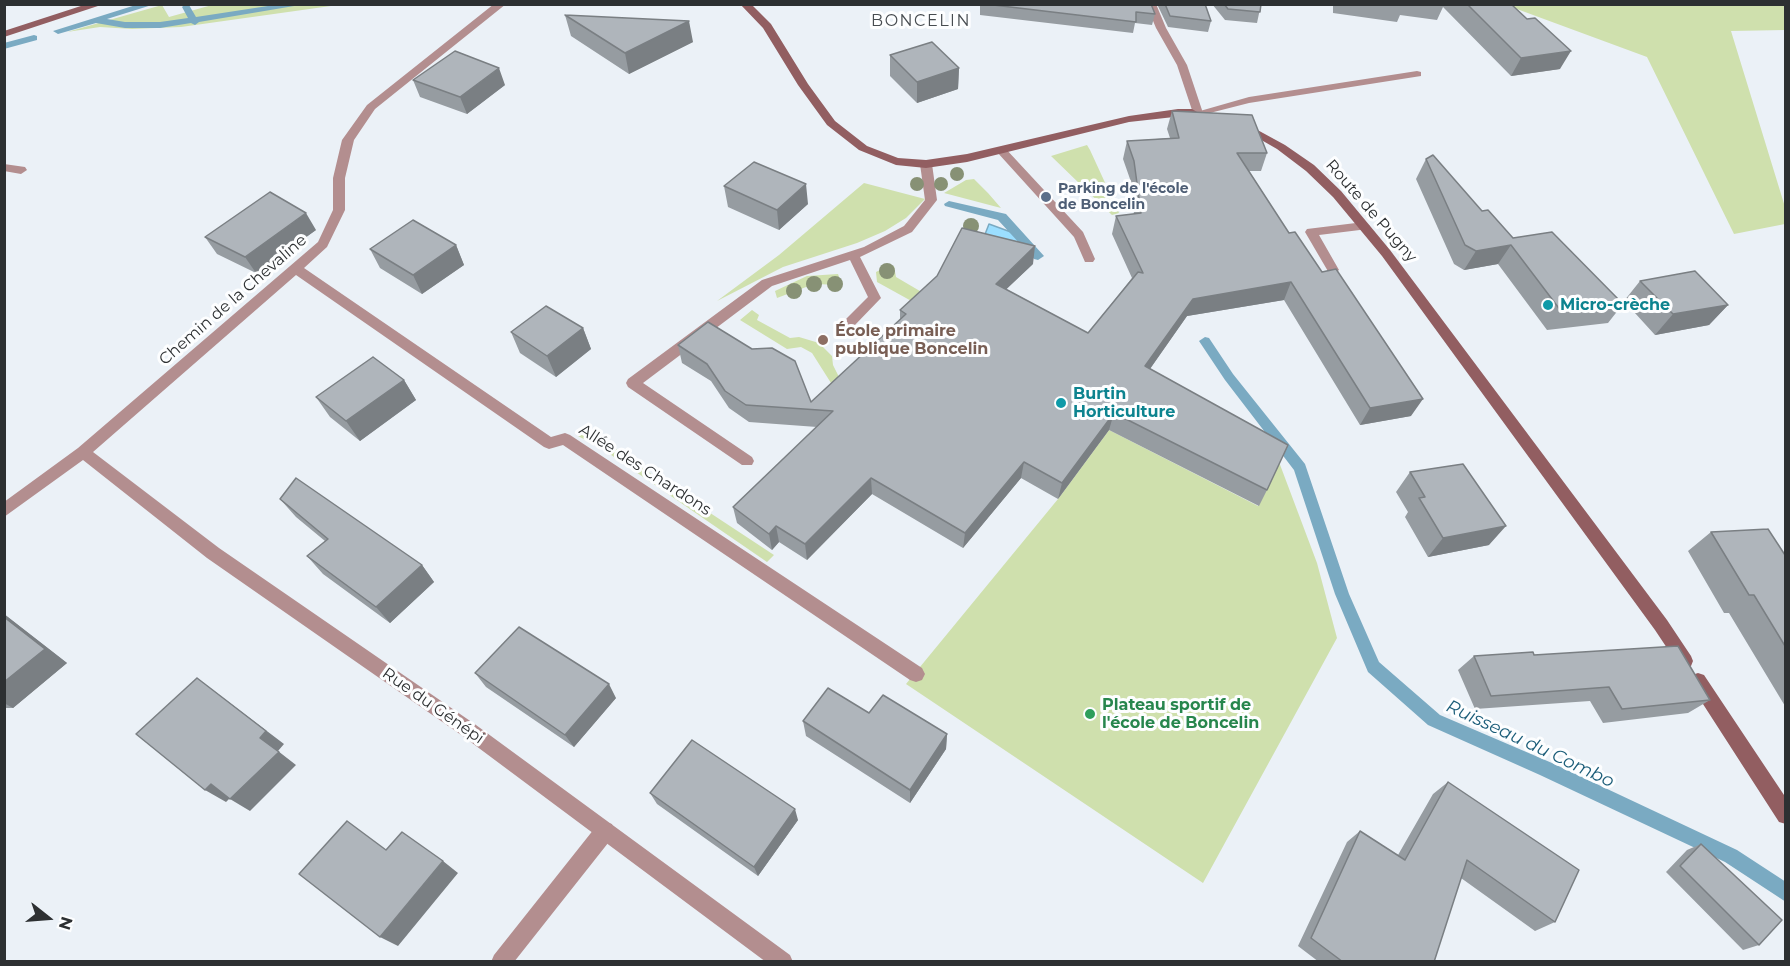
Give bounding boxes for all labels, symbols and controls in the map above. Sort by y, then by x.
district label: BONCELIN [871,11,971,31]
street label: Route de Pugny [1321,156,1421,266]
place label: Parking de l'école de Boncelin [1058,181,1188,214]
marker: Parking de l'école de Boncelin [1039,190,1053,204]
street label: Chemin de la Chevaline [155,231,311,369]
place label: Micro-crèche [1560,295,1670,315]
marker: Micro-crèche [1541,298,1555,312]
place label: École primaire publique Boncelin [835,321,988,359]
marker: École primaire publique Boncelin [816,333,830,347]
place label: Burtin Horticulture [1073,384,1175,422]
marker: Burtin Horticulture [1054,396,1068,410]
street label: Allée des Chardons [575,420,715,520]
street label: Rue du Génépi [378,664,488,748]
place label: Plateau sportif de l'école de Boncelin [1102,695,1259,733]
water label: Ruisseau du Combo [1443,696,1617,792]
marker: Plateau sportif de l'école de Boncelin [1083,707,1097,721]
north arrow [18,888,78,948]
text: N [55,914,77,932]

